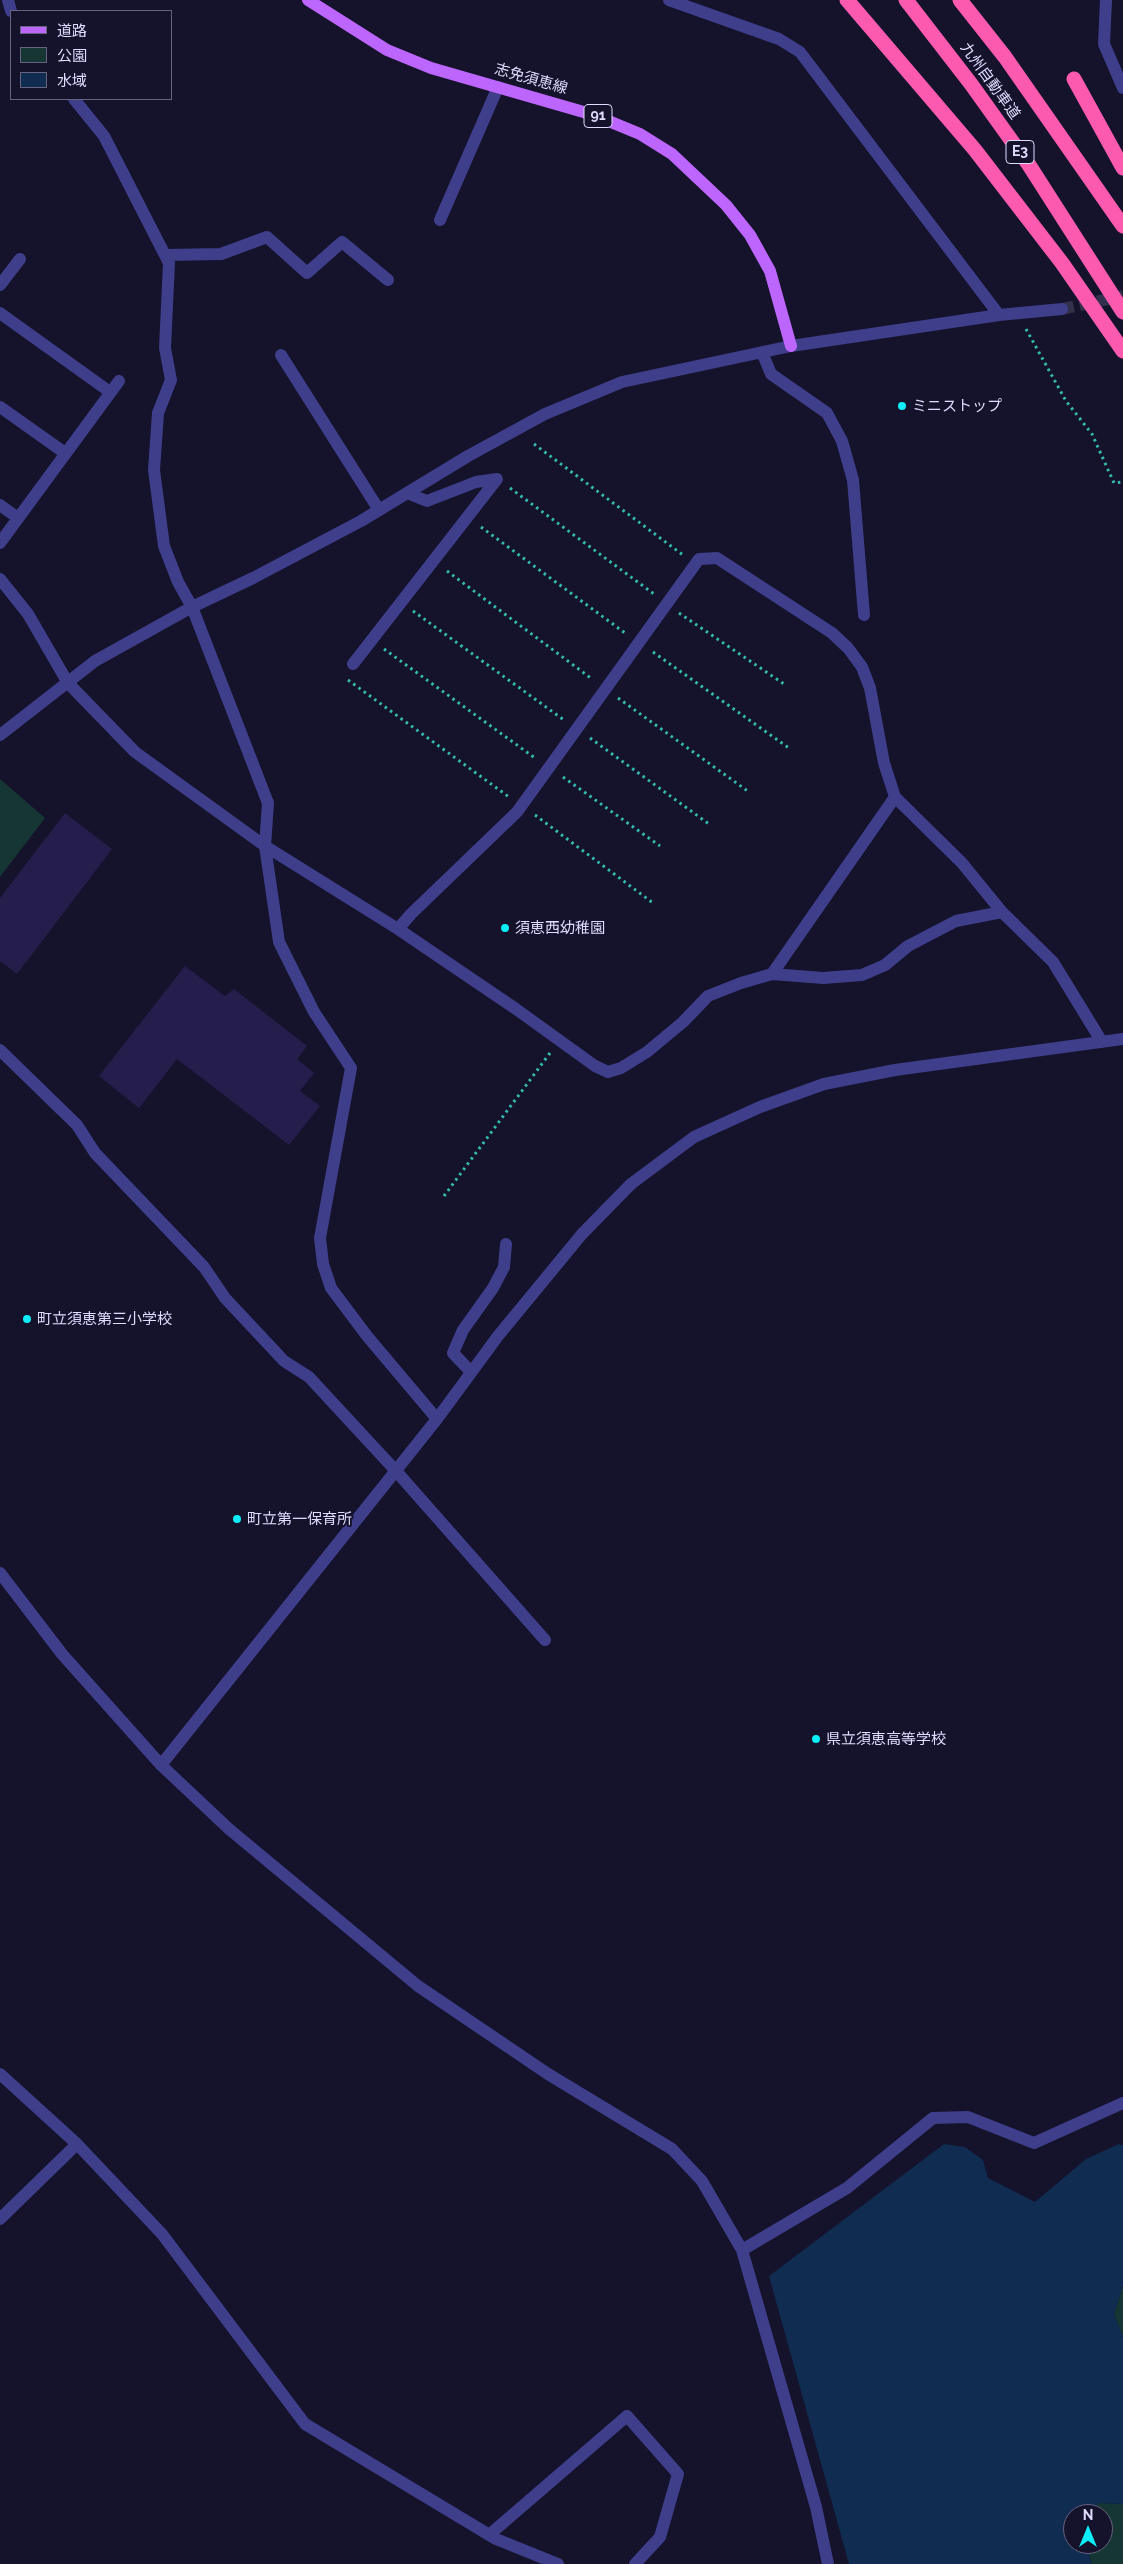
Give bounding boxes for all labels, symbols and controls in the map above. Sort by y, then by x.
legend [10,10,172,100]
text: 道路 [57,22,87,40]
street label: 九州自動車道 [956,39,1024,123]
text: 公園 [57,47,87,65]
street label: 志免須恵線 [492,60,570,98]
text: 水域 [57,72,87,90]
road number: 91 [584,104,612,128]
road number: E3 [1006,140,1034,163]
place label: ミニストップ [912,397,1002,415]
marker: ミニストップ [896,400,908,412]
place label: 須恵西幼稚園 [515,919,605,937]
marker: 須恵西幼稚園 [499,922,511,934]
place label: 町立須恵第三小学校 [37,1310,172,1328]
marker: 町立須恵第三小学校 [21,1313,33,1325]
place label: 町立第一保育所 [247,1510,352,1528]
marker: 町立第一保育所 [231,1513,243,1525]
place label: 県立須恵高等学校 [826,1730,946,1748]
marker: 県立須恵高等学校 [810,1733,822,1745]
north arrow [1063,2504,1113,2554]
text: N [1083,2507,1093,2523]

